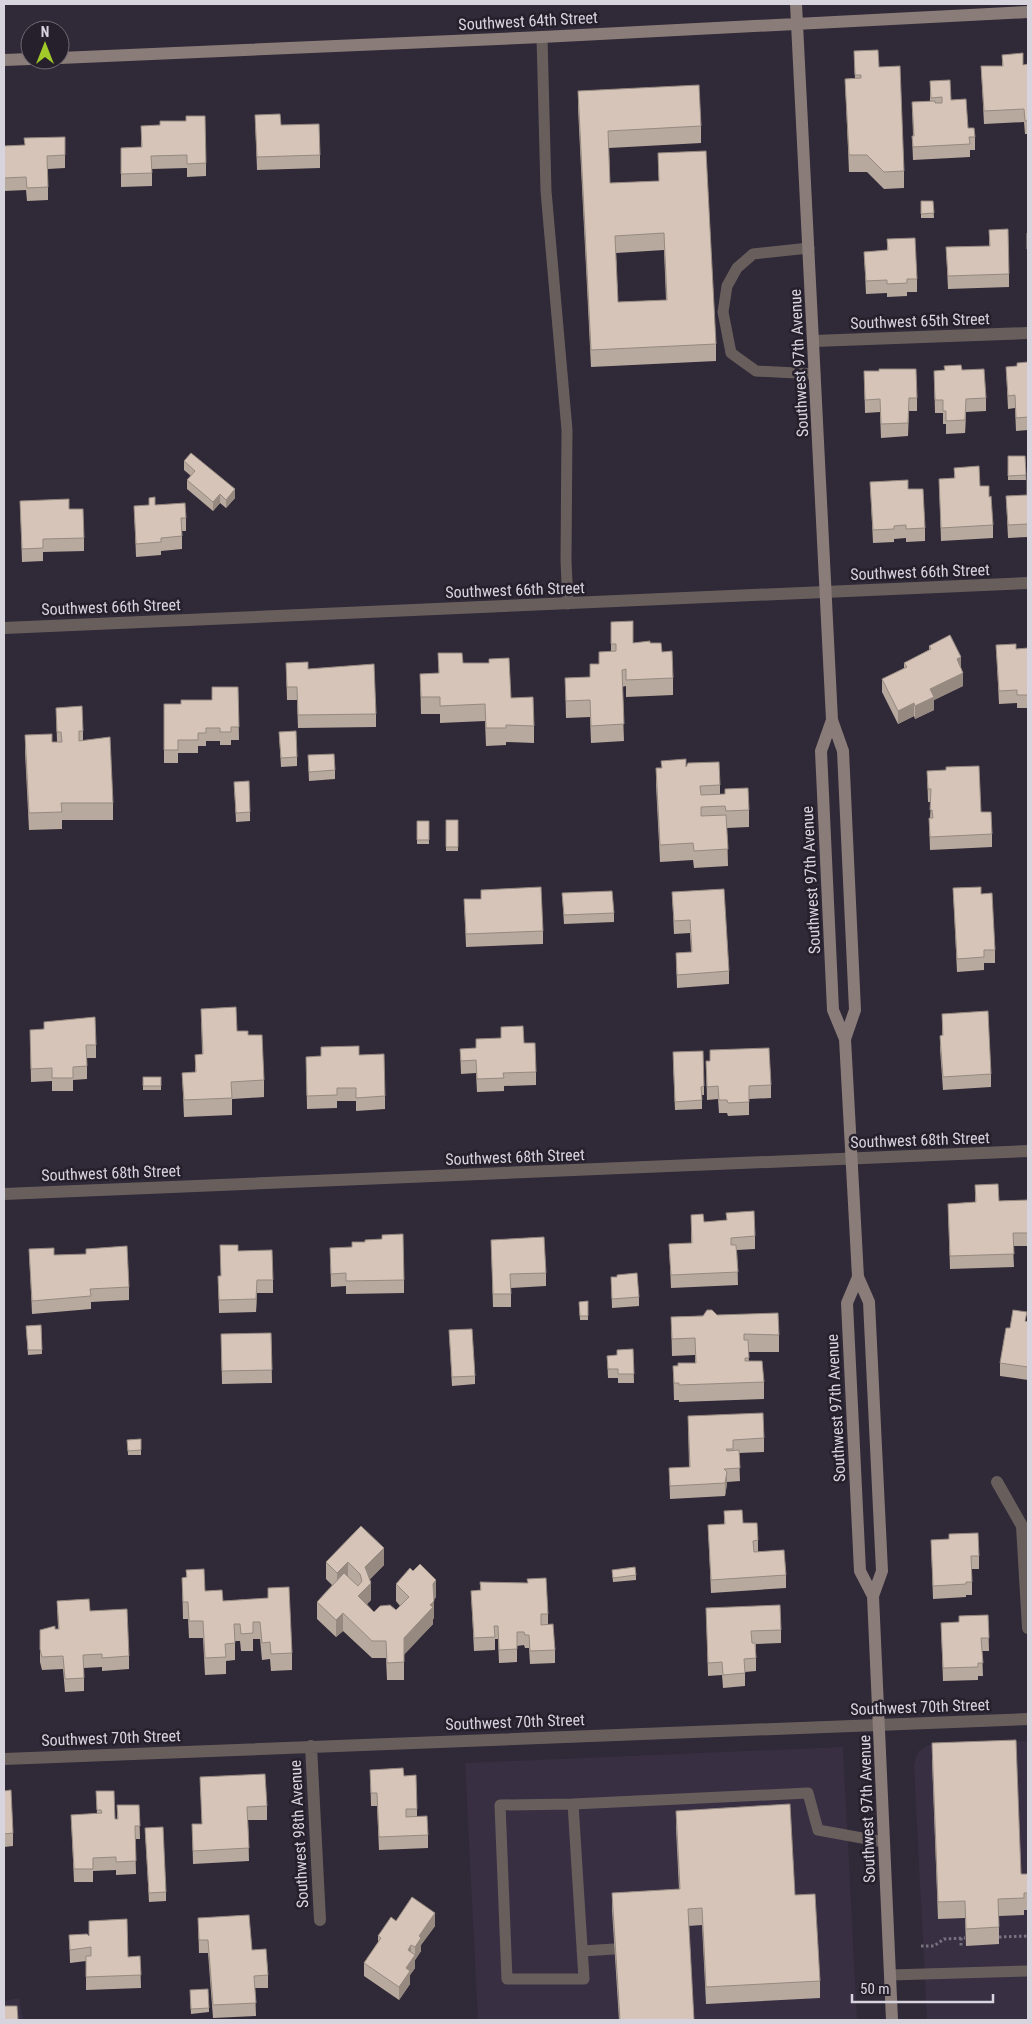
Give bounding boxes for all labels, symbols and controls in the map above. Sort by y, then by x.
street label: Southwest 64th Street [458,8,598,34]
north arrow [20,20,70,70]
text: N [41,24,49,40]
street label: Southwest 97th Avenue [786,289,812,437]
street label: Southwest 65th Street [850,309,990,333]
street label: Southwest 66th Street [850,560,990,584]
street label: Southwest 66th Street [445,578,585,602]
street label: Southwest 66th Street [41,595,181,619]
street label: Southwest 97th Avenue [798,806,824,954]
street label: Southwest 68th Street [850,1128,990,1152]
street label: Southwest 68th Street [445,1145,585,1169]
street label: Southwest 68th Street [41,1161,181,1185]
street label: Southwest 97th Avenue [823,1334,849,1482]
street label: Southwest 70th Street [850,1695,990,1719]
street label: Southwest 70th Street [445,1710,585,1734]
street label: Southwest 70th Street [41,1726,181,1750]
street label: Southwest 97th Avenue [855,1735,879,1883]
street label: Southwest 98th Avenue [286,1760,312,1908]
scale bar [852,1972,993,2004]
text: 50 m [860,1980,890,1998]

